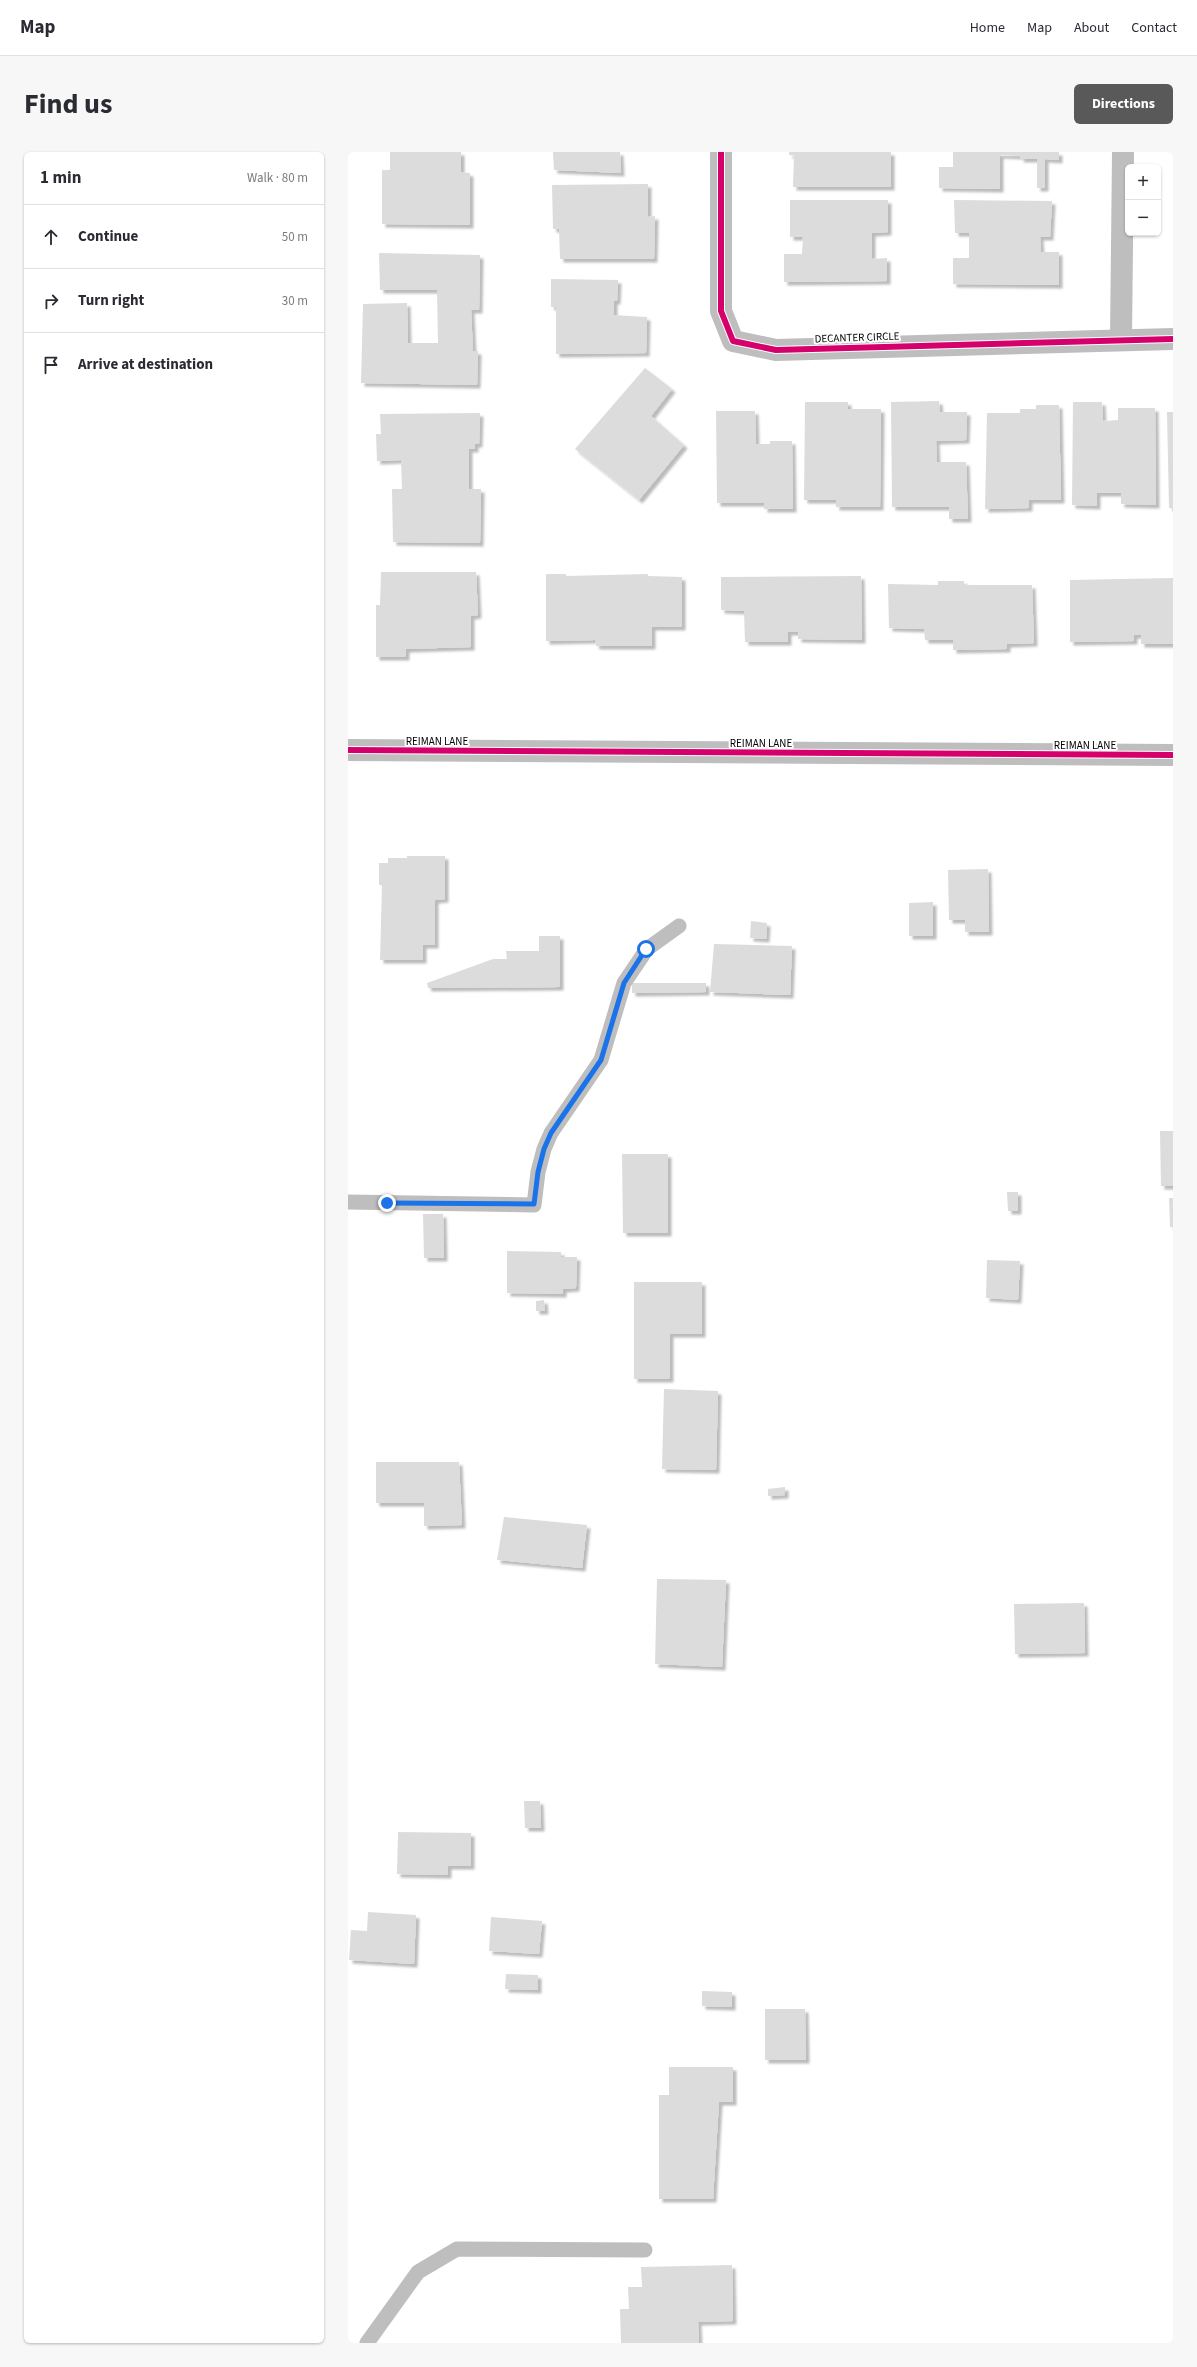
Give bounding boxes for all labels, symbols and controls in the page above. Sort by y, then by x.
text: Map [20,14,55,41]
text: Home [970,18,1005,38]
text: Map [1027,18,1052,38]
text: About [1074,18,1109,38]
text: Contact [1131,18,1177,38]
text: Find us [24,84,112,124]
button: Directions [1074,84,1173,124]
map controls [1125,164,1161,236]
button: + [1125,164,1161,200]
text: 1 min [40,166,81,190]
text: Walk · 80 m [247,169,308,187]
button: − [1125,200,1161,236]
icon: ahead [40,226,62,248]
text: Continue [78,226,138,247]
text: 50 m [282,228,308,246]
icon: right [40,290,62,312]
text: Turn right [78,290,144,311]
text: 30 m [282,292,308,310]
street label: DECANTER CIRCLE [814,329,900,346]
icon: arrive [40,354,62,376]
text: Arrive at destination [78,354,213,375]
street label: REIMAN LANE [406,734,468,749]
street label: REIMAN LANE [730,736,792,751]
street label: REIMAN LANE [1054,738,1116,753]
route start [637,940,655,958]
route end [378,1194,396,1212]

